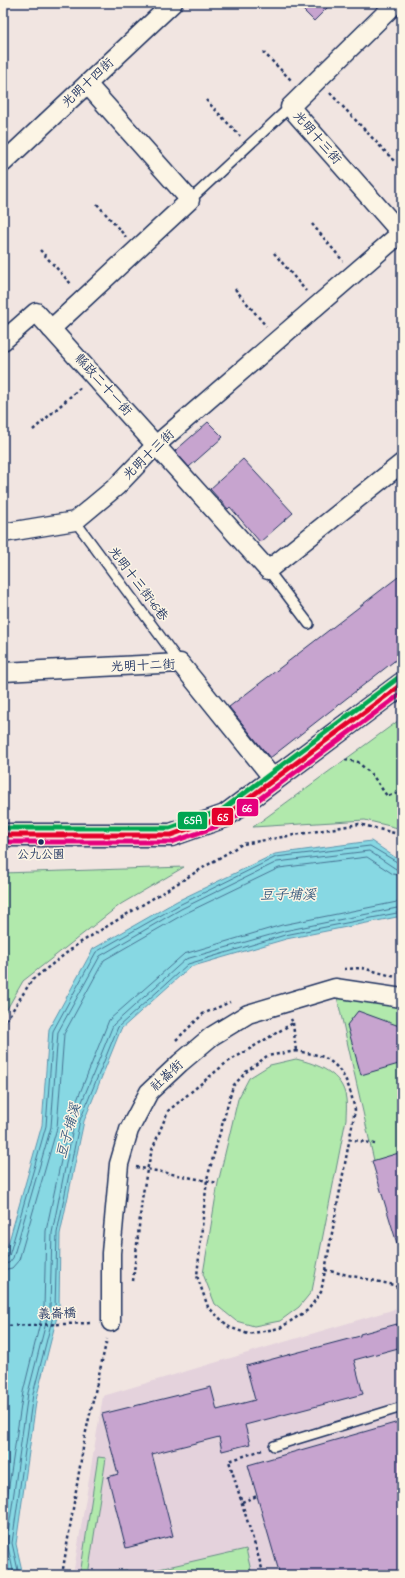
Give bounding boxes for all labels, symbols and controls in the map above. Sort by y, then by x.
street label: 光明十四街 [58,54,118,112]
street label: 光明十三街 [289,107,345,169]
street label: 縣政二十一街 [70,350,136,420]
street label: 光明十三街 [119,426,179,484]
street label: 光明十三街46巷 [104,543,172,625]
street label: 光明十二街 [110,655,176,677]
line badge: 66 [236,798,259,817]
text: 66 [241,801,252,817]
line badge: 65 [211,807,234,826]
text: 65 [216,810,229,826]
line badge: 65A [177,811,208,830]
text: 65A [183,813,202,829]
marker: 公九公園 [36,837,46,847]
place label: 公九公園 [17,846,65,864]
water label: 豆子埔溪 [260,885,317,906]
street label: 社崙街 [146,1056,188,1096]
water label: 豆子埔溪 [51,1100,87,1161]
street label: 義崙橋 [37,1304,77,1324]

